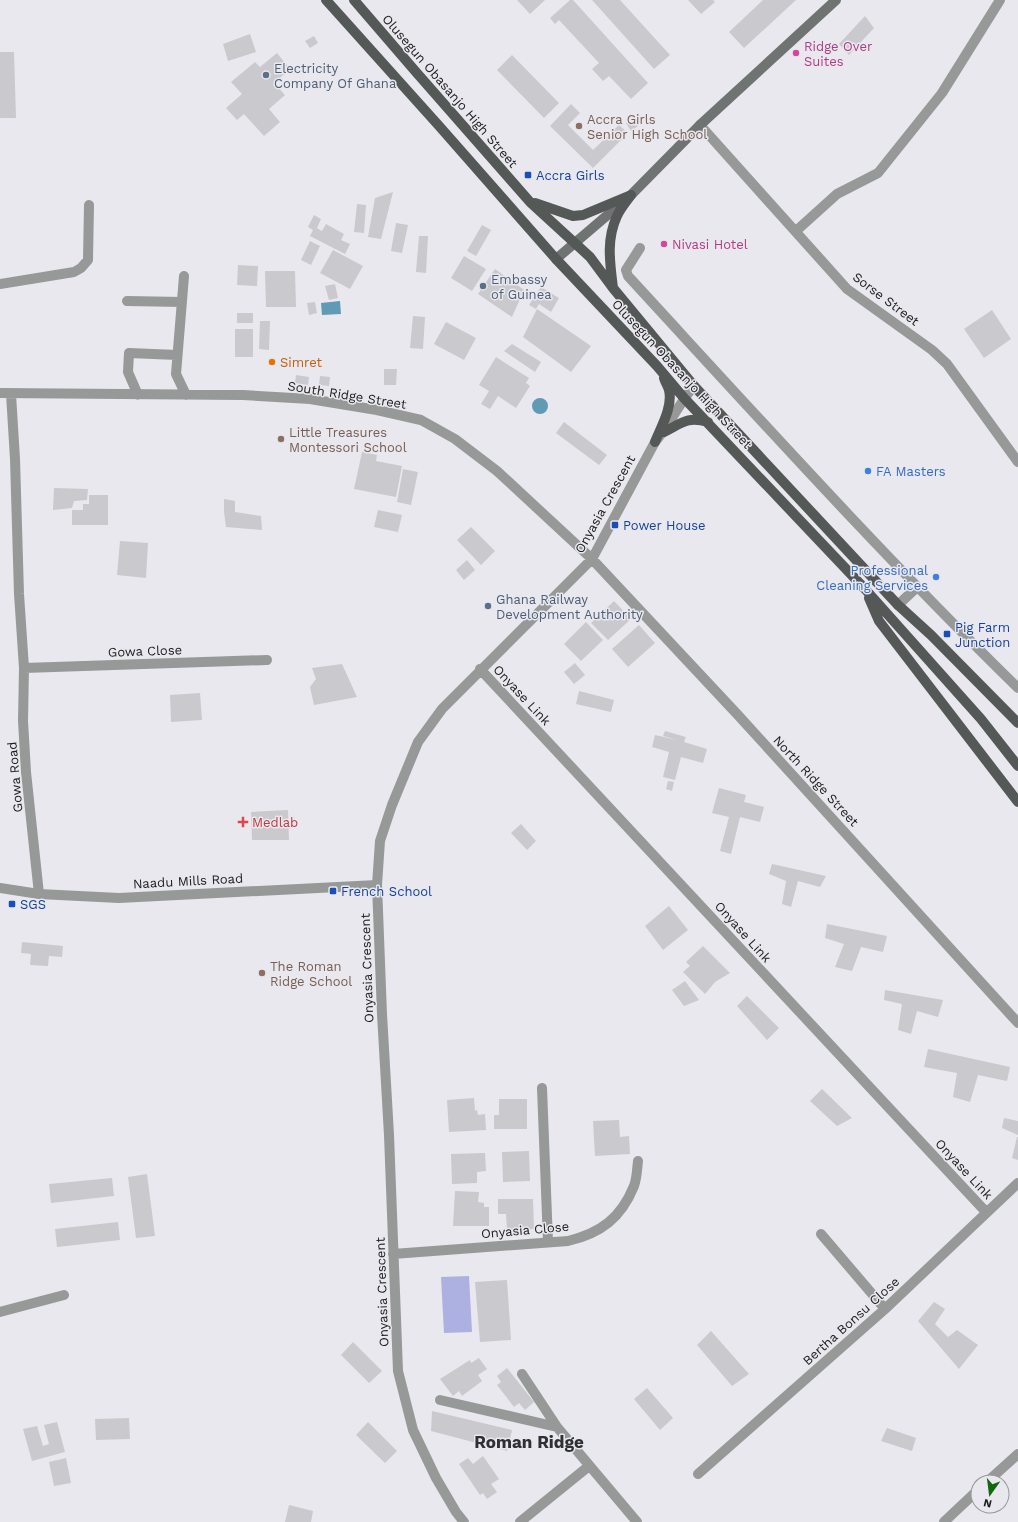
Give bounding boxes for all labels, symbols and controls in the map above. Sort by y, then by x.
street label: Olusegun Obasanjo High Street [379,11,521,171]
place label: Ridge Over Suites [804,39,872,69]
marker: Ridge Over Suites [791,48,801,58]
place label: Electricity Company Of Ghana [274,61,397,91]
marker: Electricity Company Of Ghana [261,70,271,80]
place label: Accra Girls Senior High School [587,112,707,142]
marker: Accra Girls Senior High School [574,121,584,131]
place label: Accra Girls [536,168,605,183]
marker: Accra Girls [523,170,533,180]
place label: Nivasi Hotel [672,237,748,252]
marker: Nivasi Hotel [659,239,669,249]
street label: Sorse Street [850,269,923,329]
place label: Embassy of Guinea [491,272,552,302]
marker: Embassy of Guinea [478,281,488,291]
street label: Olusegun Obasanjo High Street [609,296,755,452]
place label: Simret [280,355,323,370]
marker: Simret [267,357,277,367]
street label: South Ridge Street [286,378,408,412]
place label: Little Treasures Montessori School [289,425,407,455]
marker: Little Treasures Montessori School [276,434,286,444]
street label: Onyasia Crescent [572,452,638,556]
place label: FA Masters [876,464,946,479]
marker: FA Masters [863,466,873,476]
place label: Power House [623,518,706,533]
marker: Power House [610,520,620,530]
place label: Professional Cleaning Services [816,563,928,593]
marker: Professional Cleaning Services [931,572,941,582]
place label: Ghana Railway Development Authority [496,592,643,622]
marker: Ghana Railway Development Authority [483,601,493,611]
place label: Pig Farm Junction [955,620,1010,650]
marker: Pig Farm Junction [942,629,952,639]
street label: Gowa Close [108,642,182,660]
street label: Onyase Link [490,662,554,729]
street label: North Ridge Street [770,733,862,830]
street label: Gowa Road [4,741,26,813]
place label: Medlab [252,815,298,830]
marker: Medlab [237,816,249,828]
street label: Naadu Mills Road [133,871,243,891]
place label: French School [341,884,432,899]
marker: French School [328,886,338,896]
place label: SGS [20,897,46,912]
street label: Onyase Link [712,898,775,966]
marker: SGS [7,899,17,909]
street label: Onyasia Crescent [358,912,376,1023]
place label: The Roman Ridge School [270,959,352,989]
marker: The Roman Ridge School [257,968,267,978]
street label: Onyase Link [932,1136,996,1203]
street label: Onyasia Close [480,1219,570,1241]
street label: Onyasia Crescent [373,1236,391,1347]
street label: Bertha Bonsu Close [800,1274,902,1368]
district label: Roman Ridge [474,1432,584,1452]
north arrow [970,1474,1010,1514]
text: N [982,1496,993,1511]

